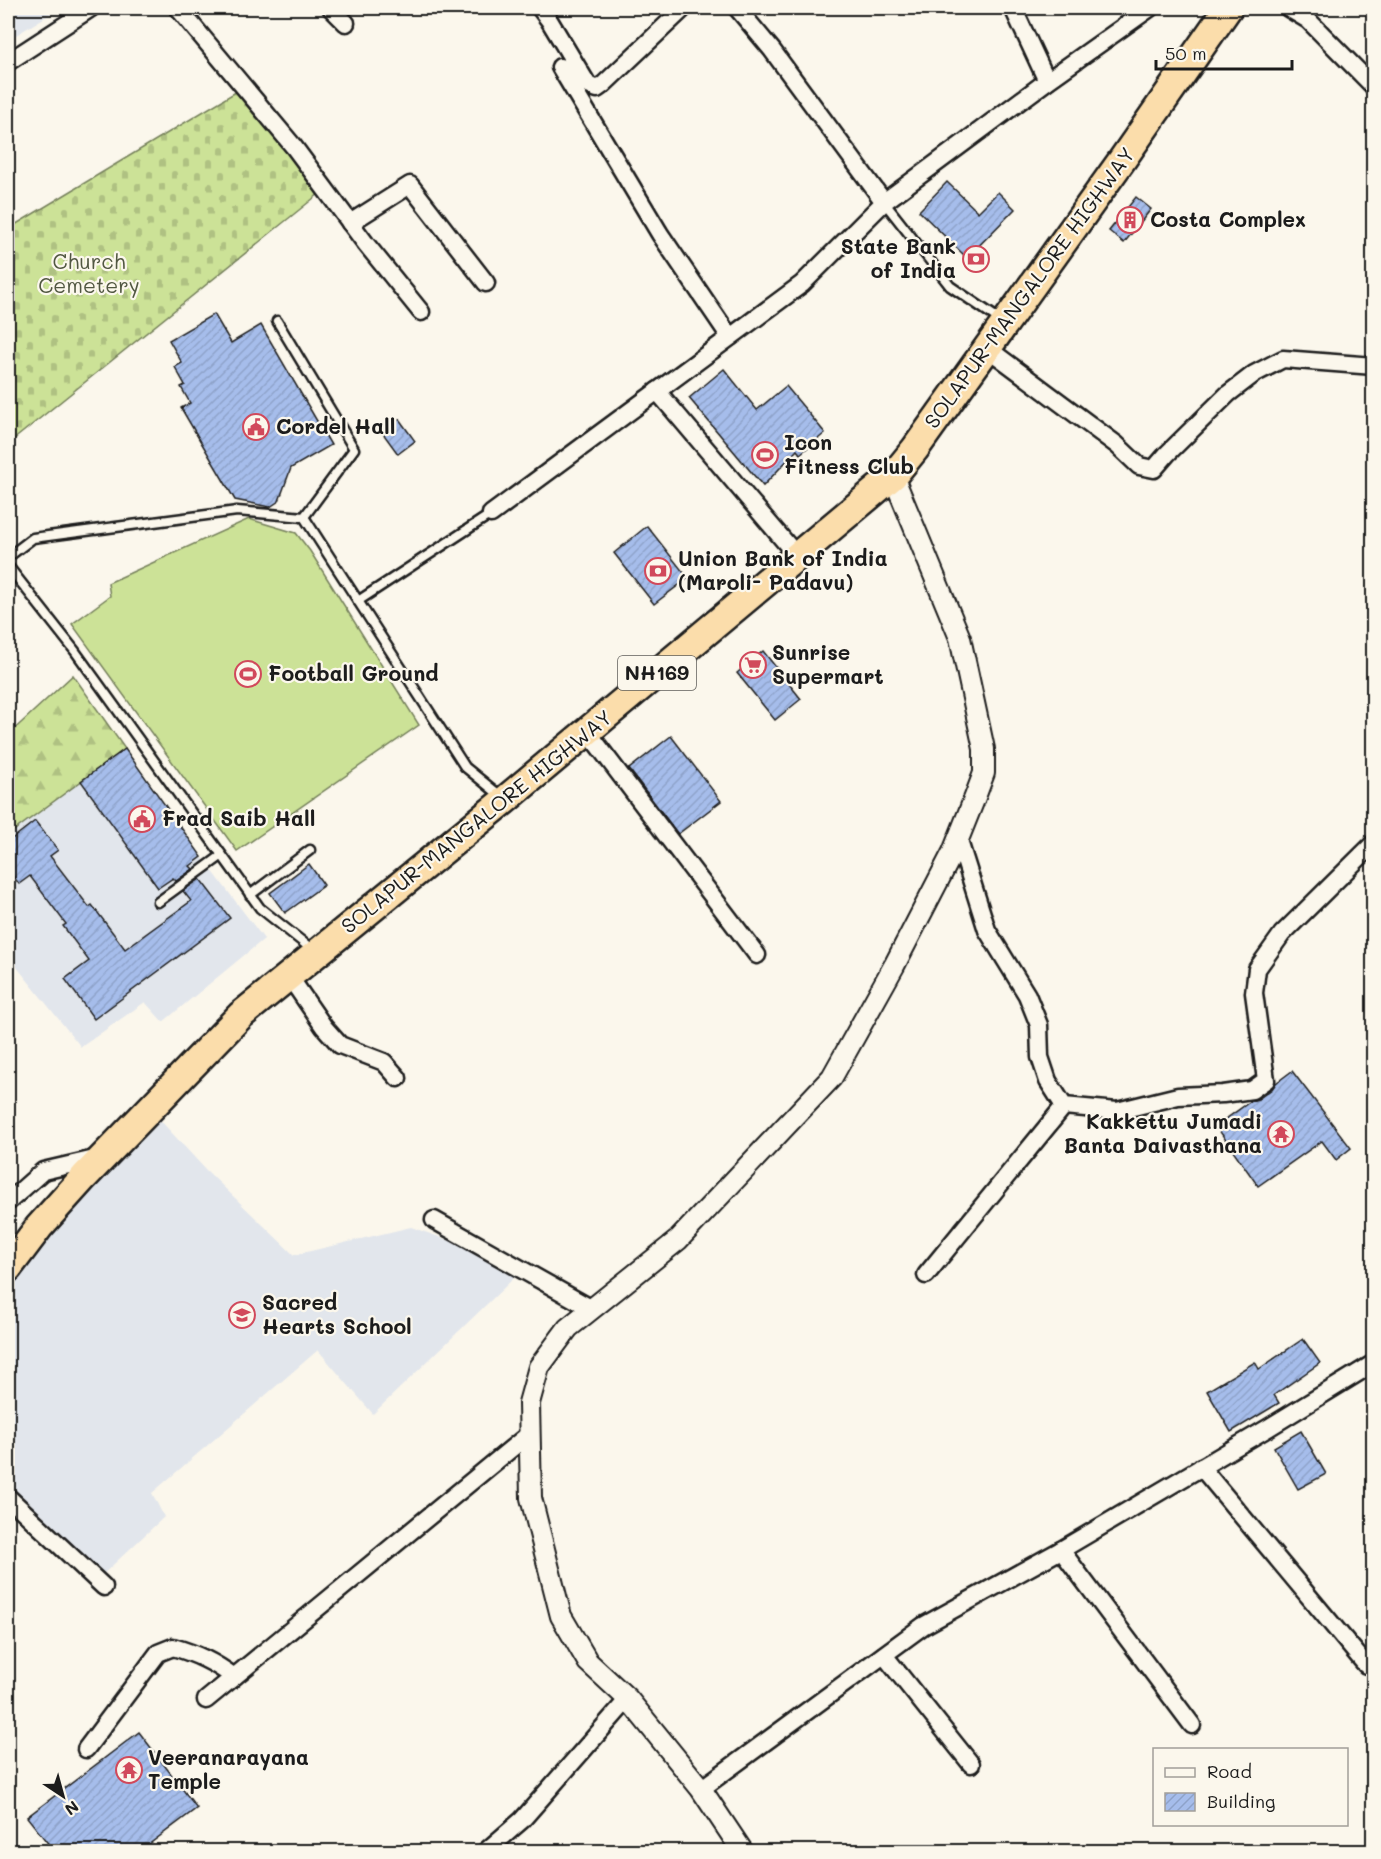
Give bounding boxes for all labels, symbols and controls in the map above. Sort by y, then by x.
scale bar [1156,33,1292,71]
text: 50 m [1165,41,1207,65]
street label: SOLAPUR-MANGALORE HIGHWAY [918,141,1140,433]
building icon: Costa Complex [1115,205,1145,235]
place label: Costa Complex [1150,205,1306,232]
place label: State Bank of India [841,232,956,283]
bank icon: State Bank of India [961,244,991,274]
park label: Church Cemetery [38,247,140,298]
public building icon: Cordel Hall [241,412,271,442]
place label: Cordel Hall [276,412,395,439]
place label: Icon Fitness Club [784,428,914,479]
sports icon: Icon Fitness Club [750,440,780,470]
place label: Union Bank of India (Maroli- Padavu) [678,544,888,595]
bank icon: Union Bank of India (Maroli- Padavu) [643,556,673,586]
place label: Sunrise Supermart [772,638,884,689]
supermarket icon: Sunrise Supermart [738,650,768,680]
road number: NH169 [618,656,696,690]
sports icon: Football Ground [233,659,263,689]
place label: Football Ground [268,659,439,686]
street label: SOLAPUR-MANGALORE HIGHWAY [335,703,617,939]
public building icon: Frad Saib Hall [127,804,157,834]
place label: Frad Saib Hall [162,804,315,831]
place label: Kakkettu Jumadi Banta Daivasthana [1064,1107,1262,1158]
temple icon: Kakkettu Jumadi Banta Daivasthana [1266,1119,1296,1149]
place label: Sacred Hearts School [262,1288,412,1339]
school or university icon: Sacred Hearts School [227,1300,257,1330]
place label: Veeranarayana Temple [148,1743,309,1794]
legend [1153,1748,1348,1826]
temple icon: Veeranarayana Temple [114,1755,144,1785]
text: Road [1207,1759,1252,1783]
north arrow [33,1766,93,1826]
text: Building [1207,1789,1275,1813]
text: N [61,1796,83,1821]

